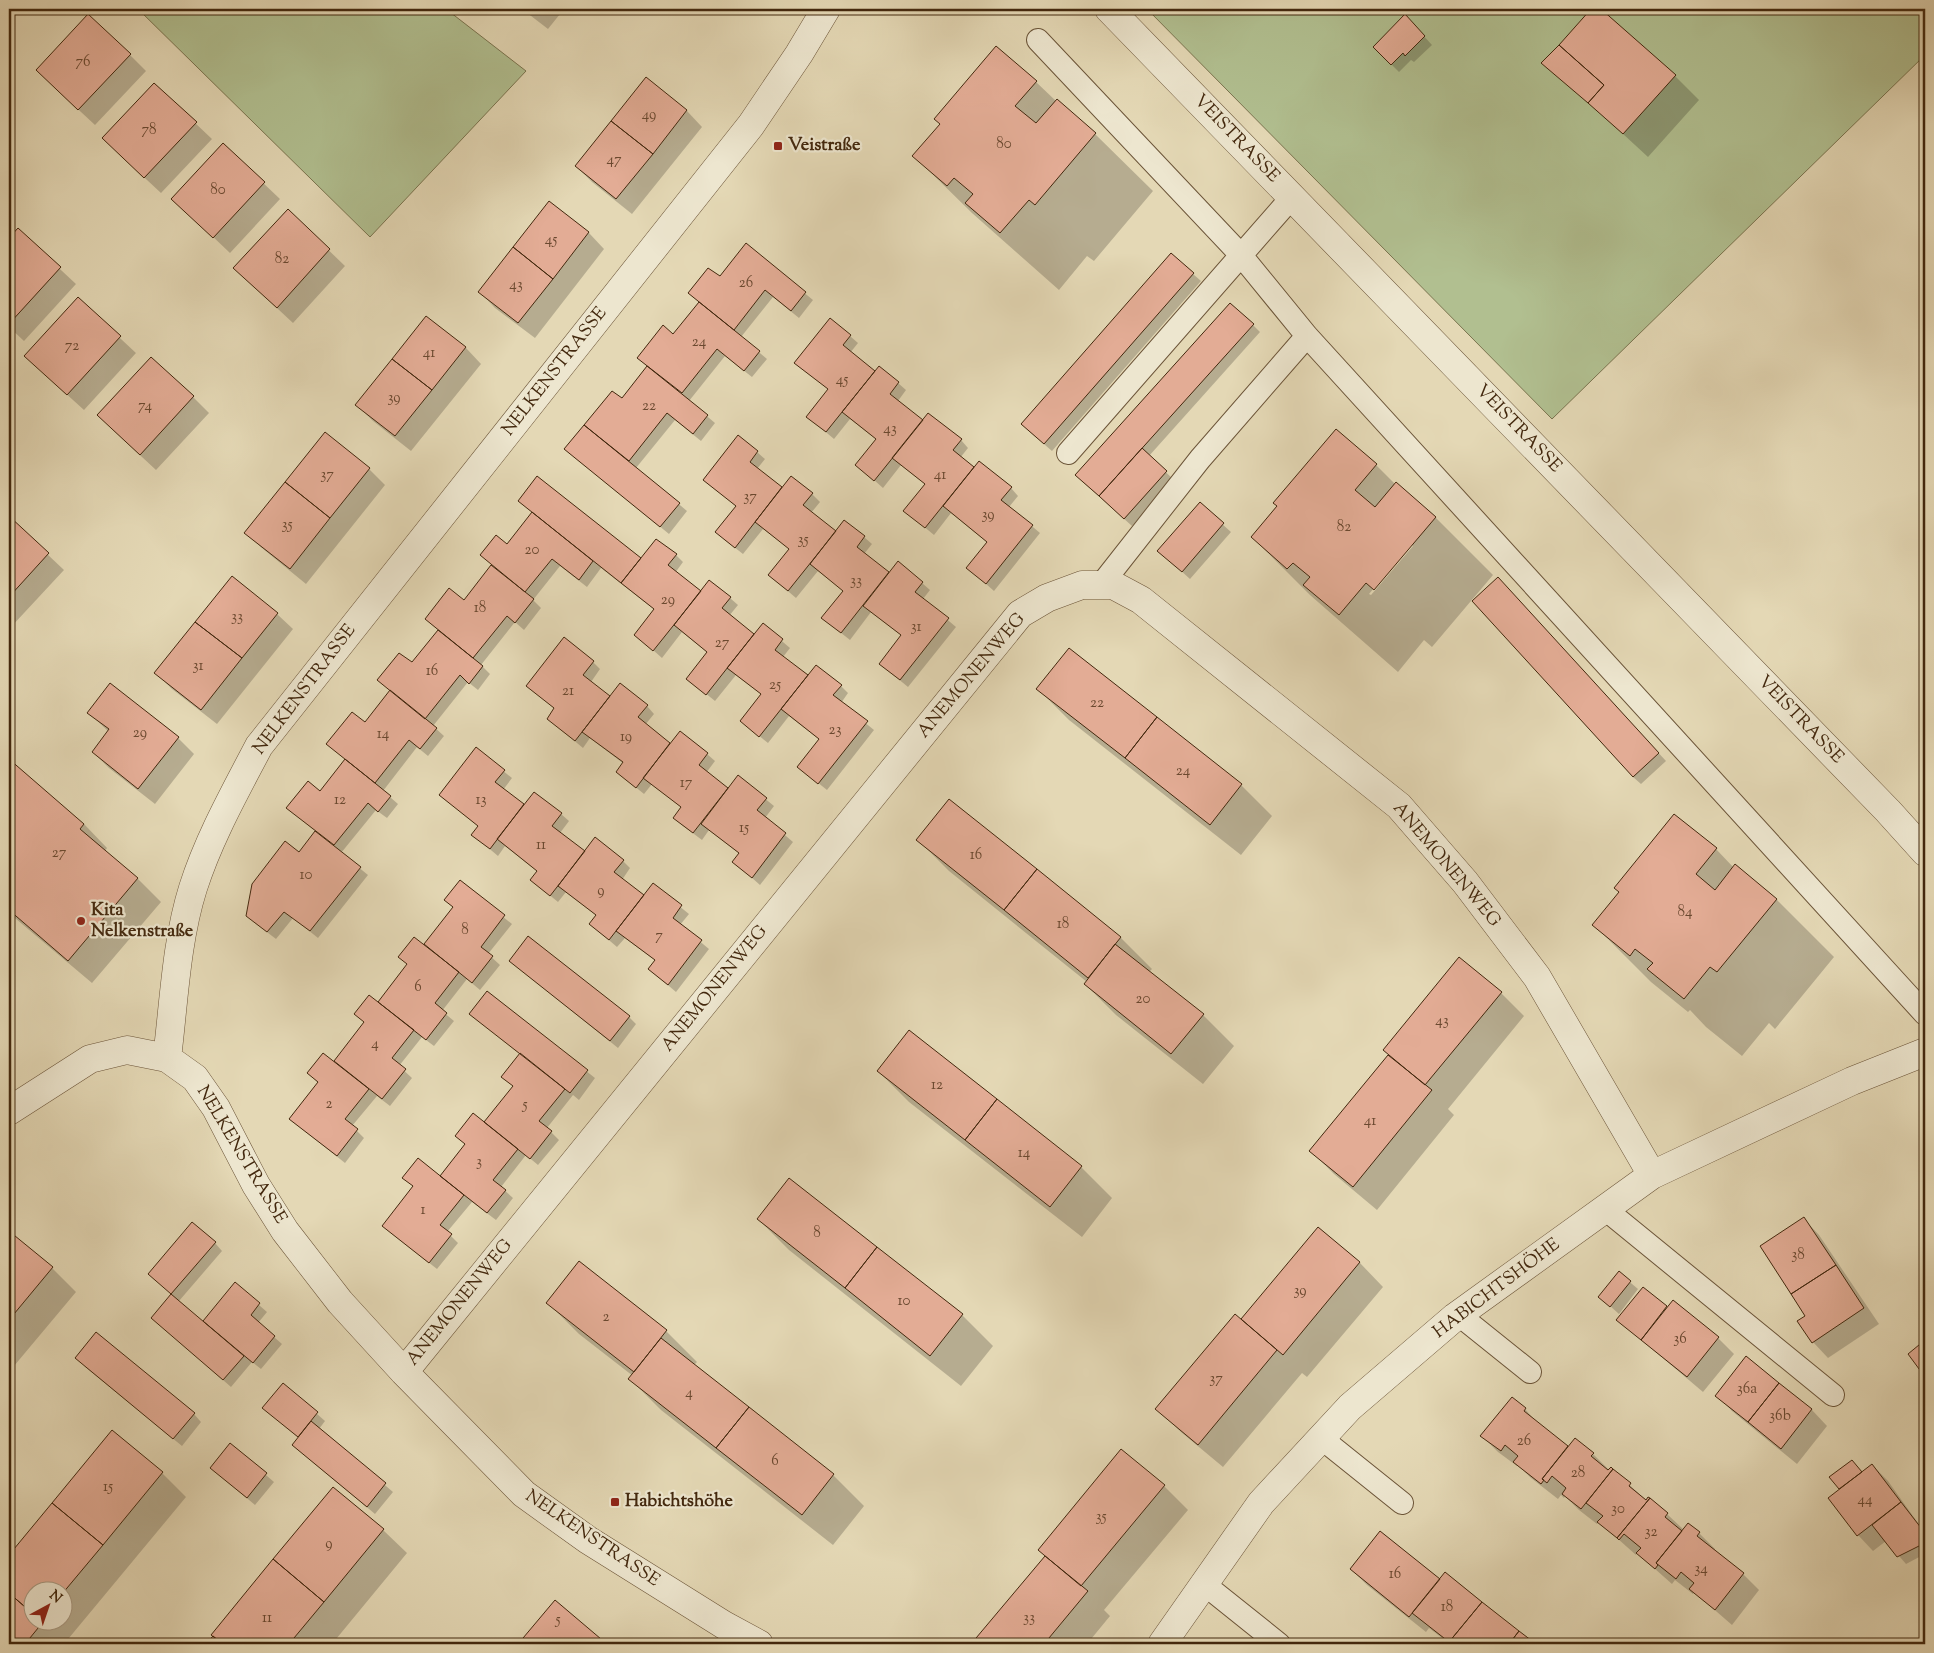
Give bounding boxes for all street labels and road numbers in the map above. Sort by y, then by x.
street label: VEISTRASSE [1187,89,1285,189]
street label: NELKENSTRASSE [496,302,614,442]
street label: VEISTRASSE [1469,379,1567,479]
street label: ANEMONENWEG [912,608,1032,744]
street label: NELKENSTRASSE [247,619,363,761]
street label: VEISTRASSE [1751,670,1849,770]
street label: ANEMONENWEG [1386,797,1506,933]
street label: ANEMONENWEG [656,920,774,1058]
street label: NELKENSTRASSE [189,1081,293,1229]
street label: HABICHTSHÖHE [1428,1233,1566,1345]
street label: ANEMONENWEG [401,1234,519,1372]
street label: NELKENSTRASSE [520,1484,665,1594]

